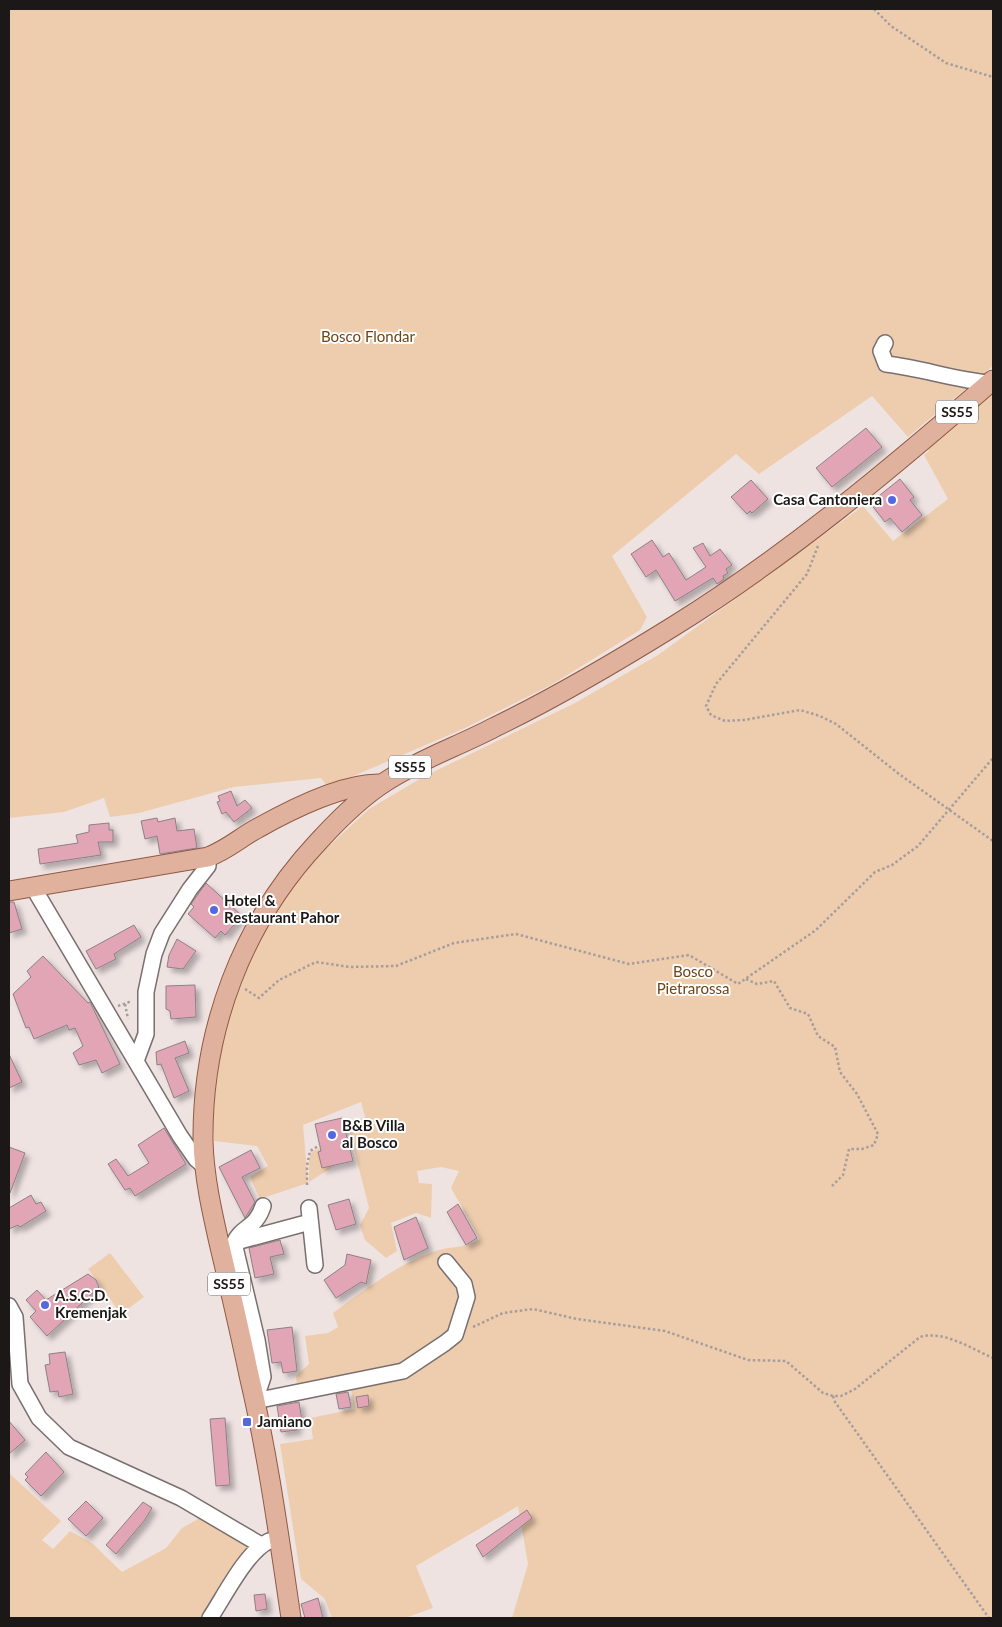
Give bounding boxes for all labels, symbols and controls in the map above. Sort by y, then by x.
park label: Bosco Flondar [321,327,416,345]
road number: SS55 [936,401,978,424]
place label: Casa Cantoniera [773,490,882,508]
marker: Casa Cantoniera [886,494,898,506]
road number: SS55 [389,756,431,779]
place label: Hotel & Restaurant Pahor [224,891,340,926]
marker: Hotel & Restaurant Pahor [208,904,220,916]
park label: Bosco Pietrarossa [657,962,729,997]
place label: B&B Villa al Bosco [342,1116,405,1151]
marker: B&B Villa al Bosco [326,1129,338,1141]
road number: SS55 [208,1272,250,1296]
place label: A.S.C.D. Kremenjak [54,1286,128,1321]
marker: A.S.C.D. Kremenjak [39,1299,51,1311]
place label: Jamiano [257,1412,312,1430]
marker: Jamiano [241,1416,253,1428]

